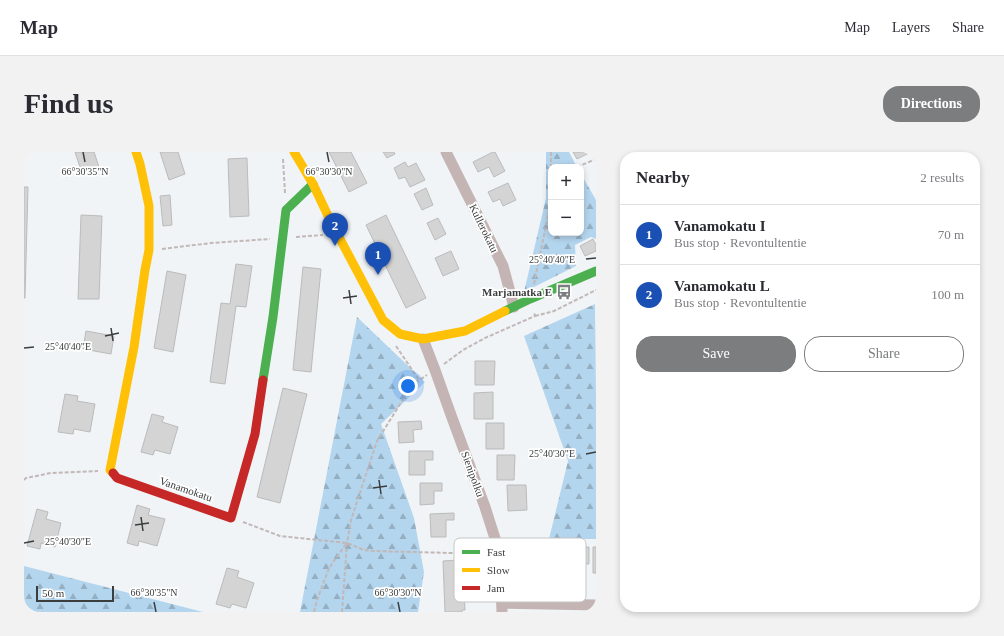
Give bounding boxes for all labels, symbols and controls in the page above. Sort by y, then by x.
text: Map [20,17,58,38]
text: Map [844,20,870,35]
text: Layers [892,20,930,35]
text: Share [952,20,984,35]
button: Directions [883,86,980,122]
text: Find us [24,88,114,119]
map controls [548,164,584,236]
button: + [548,164,584,200]
text: 66°30'35"N [61,166,109,177]
text: 66°30'30"N [305,166,353,177]
text: Nearby [636,168,690,187]
text: 2 results [920,170,964,185]
button: − [548,200,584,236]
street label: Kullerokatu [467,202,501,255]
pin: 2 [322,213,348,246]
text: Vanamokatu I [674,218,766,234]
text: 1 [646,227,652,242]
text: 70 m [938,227,964,242]
text: Bus stop · Revontultentie [674,235,807,250]
pin: 1 [365,242,391,275]
text: 25°40'40"E [529,254,575,265]
text: Vanamokatu L [674,278,770,294]
bus stop icon: Marjamatka E [555,283,573,301]
place label: Marjamatka E [482,286,552,298]
text: 2 [646,287,652,302]
text: 100 m [931,287,964,302]
text: Bus stop · Revontultentie [674,295,807,310]
button: Save [636,336,796,372]
button: Share [804,336,964,372]
text: 25°40'40"E [45,341,91,352]
your location [398,376,418,396]
text: 25°40'30"E [529,448,575,459]
street label: Sienipolku [459,450,487,499]
street label: Vanamokatu [158,474,214,504]
text: 25°40'30"E [45,536,91,547]
legend [454,538,586,602]
text: Fast [487,546,505,558]
text: Slow [487,564,510,576]
text: Jam [487,582,505,594]
scale bar [36,584,114,603]
text: 50 m [42,587,64,599]
text: 66°30'35"N [130,587,178,598]
text: 66°30'30"N [374,587,422,598]

